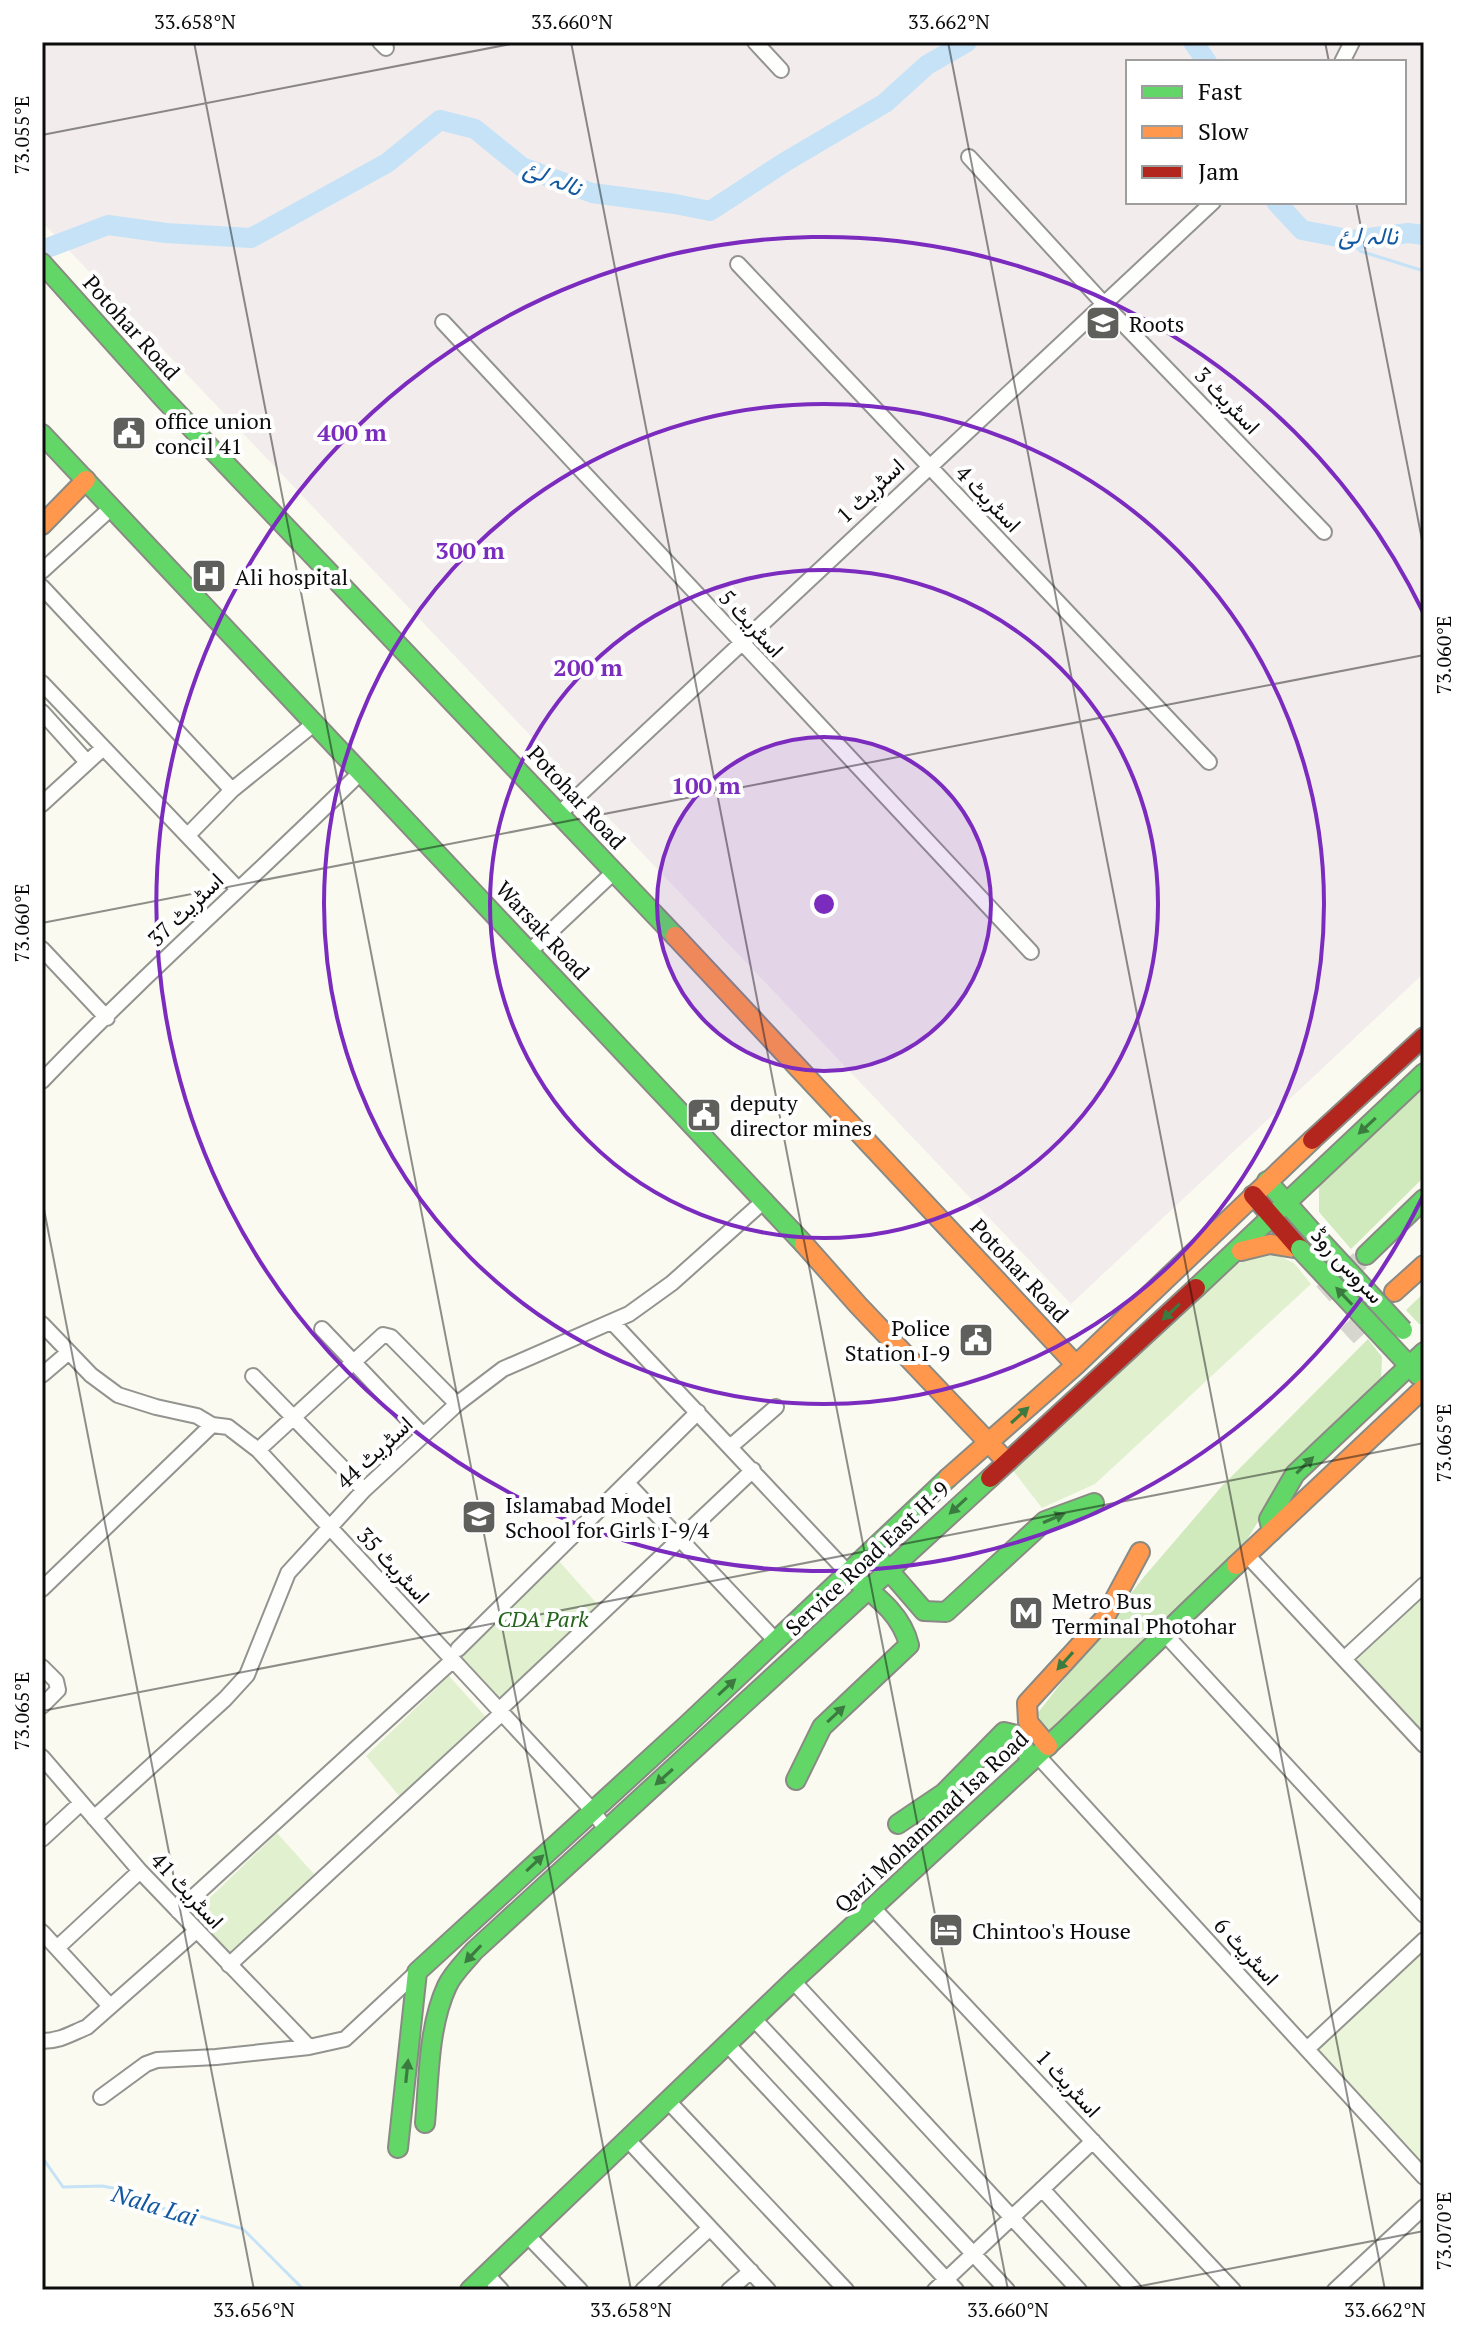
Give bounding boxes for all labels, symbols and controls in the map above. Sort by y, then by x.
text: 33.658°N [154,8,236,35]
text: 33.660°N [531,8,613,35]
text: 33.662°N [908,8,990,35]
legend [1126,60,1406,204]
text: Fast [1198,75,1243,107]
text: 73.055°E [8,96,35,175]
text: Slow [1198,115,1249,147]
water label: نالہ لئ [519,151,588,203]
text: Jam [1198,155,1239,187]
water label: نالہ لئ [1338,218,1399,252]
street label: Potohar Road [77,268,187,386]
school or university icon: Roots [1084,304,1122,342]
place label: Roots [1129,309,1184,338]
street label: اسٹریٹ 3 [1189,360,1267,440]
place label: office union concil 41 [155,406,272,460]
public building icon: office union concil 41 [110,414,148,452]
text: 400 m [317,416,387,448]
street label: اسٹریٹ 1 [830,451,910,529]
street label: اسٹریٹ 4 [950,458,1028,538]
text: 300 m [435,534,505,566]
hospital icon: Ali hospital [190,557,228,595]
place label: Ali hospital [235,562,348,591]
street label: اسٹریٹ 5 [713,583,791,663]
text: 73.060°E [1430,616,1457,695]
text: 200 m [553,651,623,683]
street label: Potohar Road [522,739,632,855]
text: 100 m [671,769,741,801]
street label: اسٹریٹ 37 [141,866,229,952]
street label: Warsak Road [490,874,596,986]
text: 73.060°E [8,884,35,963]
centre of rings [810,890,838,918]
place label: deputy director mines [730,1088,872,1142]
public building icon: deputy director mines [685,1096,723,1134]
one-way arrow [1358,1117,1377,1135]
street label: Potohar Road [965,1212,1075,1328]
street label: سروس روڈ [1305,1221,1391,1309]
one-way arrow [1336,1287,1354,1306]
one-way arrow [1161,1302,1180,1320]
place label: Police Station I-9 [845,1313,950,1367]
public building icon: Police Station I-9 [957,1321,995,1359]
text: 73.065°E [1430,1404,1457,1483]
one-way arrow [1009,1407,1029,1424]
street label: اسٹریٹ 44 [330,1409,418,1495]
one-way arrow [1295,1456,1314,1475]
street label: Service Road East H-9 [779,1474,955,1642]
place label: Islamabad Model School for Girls I-9/4 [505,1490,709,1544]
one-way arrow [949,1497,968,1515]
school or university icon: Islamabad Model School for Girls I-9/4 [460,1498,498,1536]
one-way arrow [1043,1512,1066,1525]
street label: اسٹریٹ 35 [351,1521,437,1609]
place label: Metro Bus Terminal Photohar [1052,1586,1237,1640]
metro station icon: Metro Bus Terminal Photohar [1007,1594,1045,1632]
park label: CDA Park [497,1604,589,1633]
one-way arrow [1056,1652,1074,1671]
text: 73.065°E [8,1672,35,1751]
one-way arrow [717,1679,736,1697]
one-way arrow [826,1705,845,1724]
street label: Qazi Mohammad Isa Road [828,1724,1034,1918]
one-way arrow [655,1768,674,1786]
street label: اسٹریٹ 41 [145,1846,231,1934]
one-way arrow [525,1854,544,1872]
hotel icon: Chintoo's House [927,1911,965,1949]
street label: اسٹریٹ 6 [1208,1911,1286,1991]
place label: Chintoo's House [972,1916,1131,1945]
one-way arrow [465,1944,483,1963]
street label: اسٹریٹ 1 [1030,2043,1108,2123]
one-way arrow [400,2058,413,2083]
water label: Nala Lai [107,2177,202,2233]
text: 73.070°E [1430,2192,1457,2271]
text: 33.656°N [213,2296,295,2323]
text: 33.658°N [590,2296,672,2323]
text: 33.660°N [967,2296,1049,2323]
text: 33.662°N [1344,2296,1426,2323]

